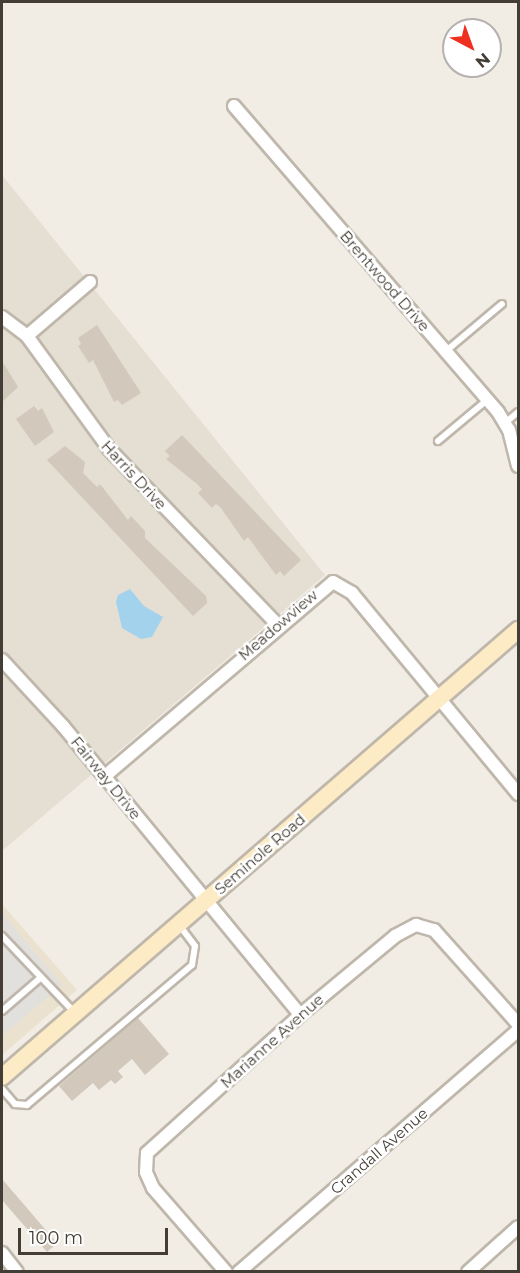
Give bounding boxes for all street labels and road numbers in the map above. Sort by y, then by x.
street label: Brentwood Drive [336,227,434,335]
street label: Harris Drive [98,437,170,513]
street label: Meadowview [235,586,321,664]
street label: Fairway Drive [67,733,145,823]
street label: Seminole Road [211,810,309,898]
street label: Marianne Avenue [217,990,327,1092]
street label: Crandall Avenue [327,1104,431,1198]

